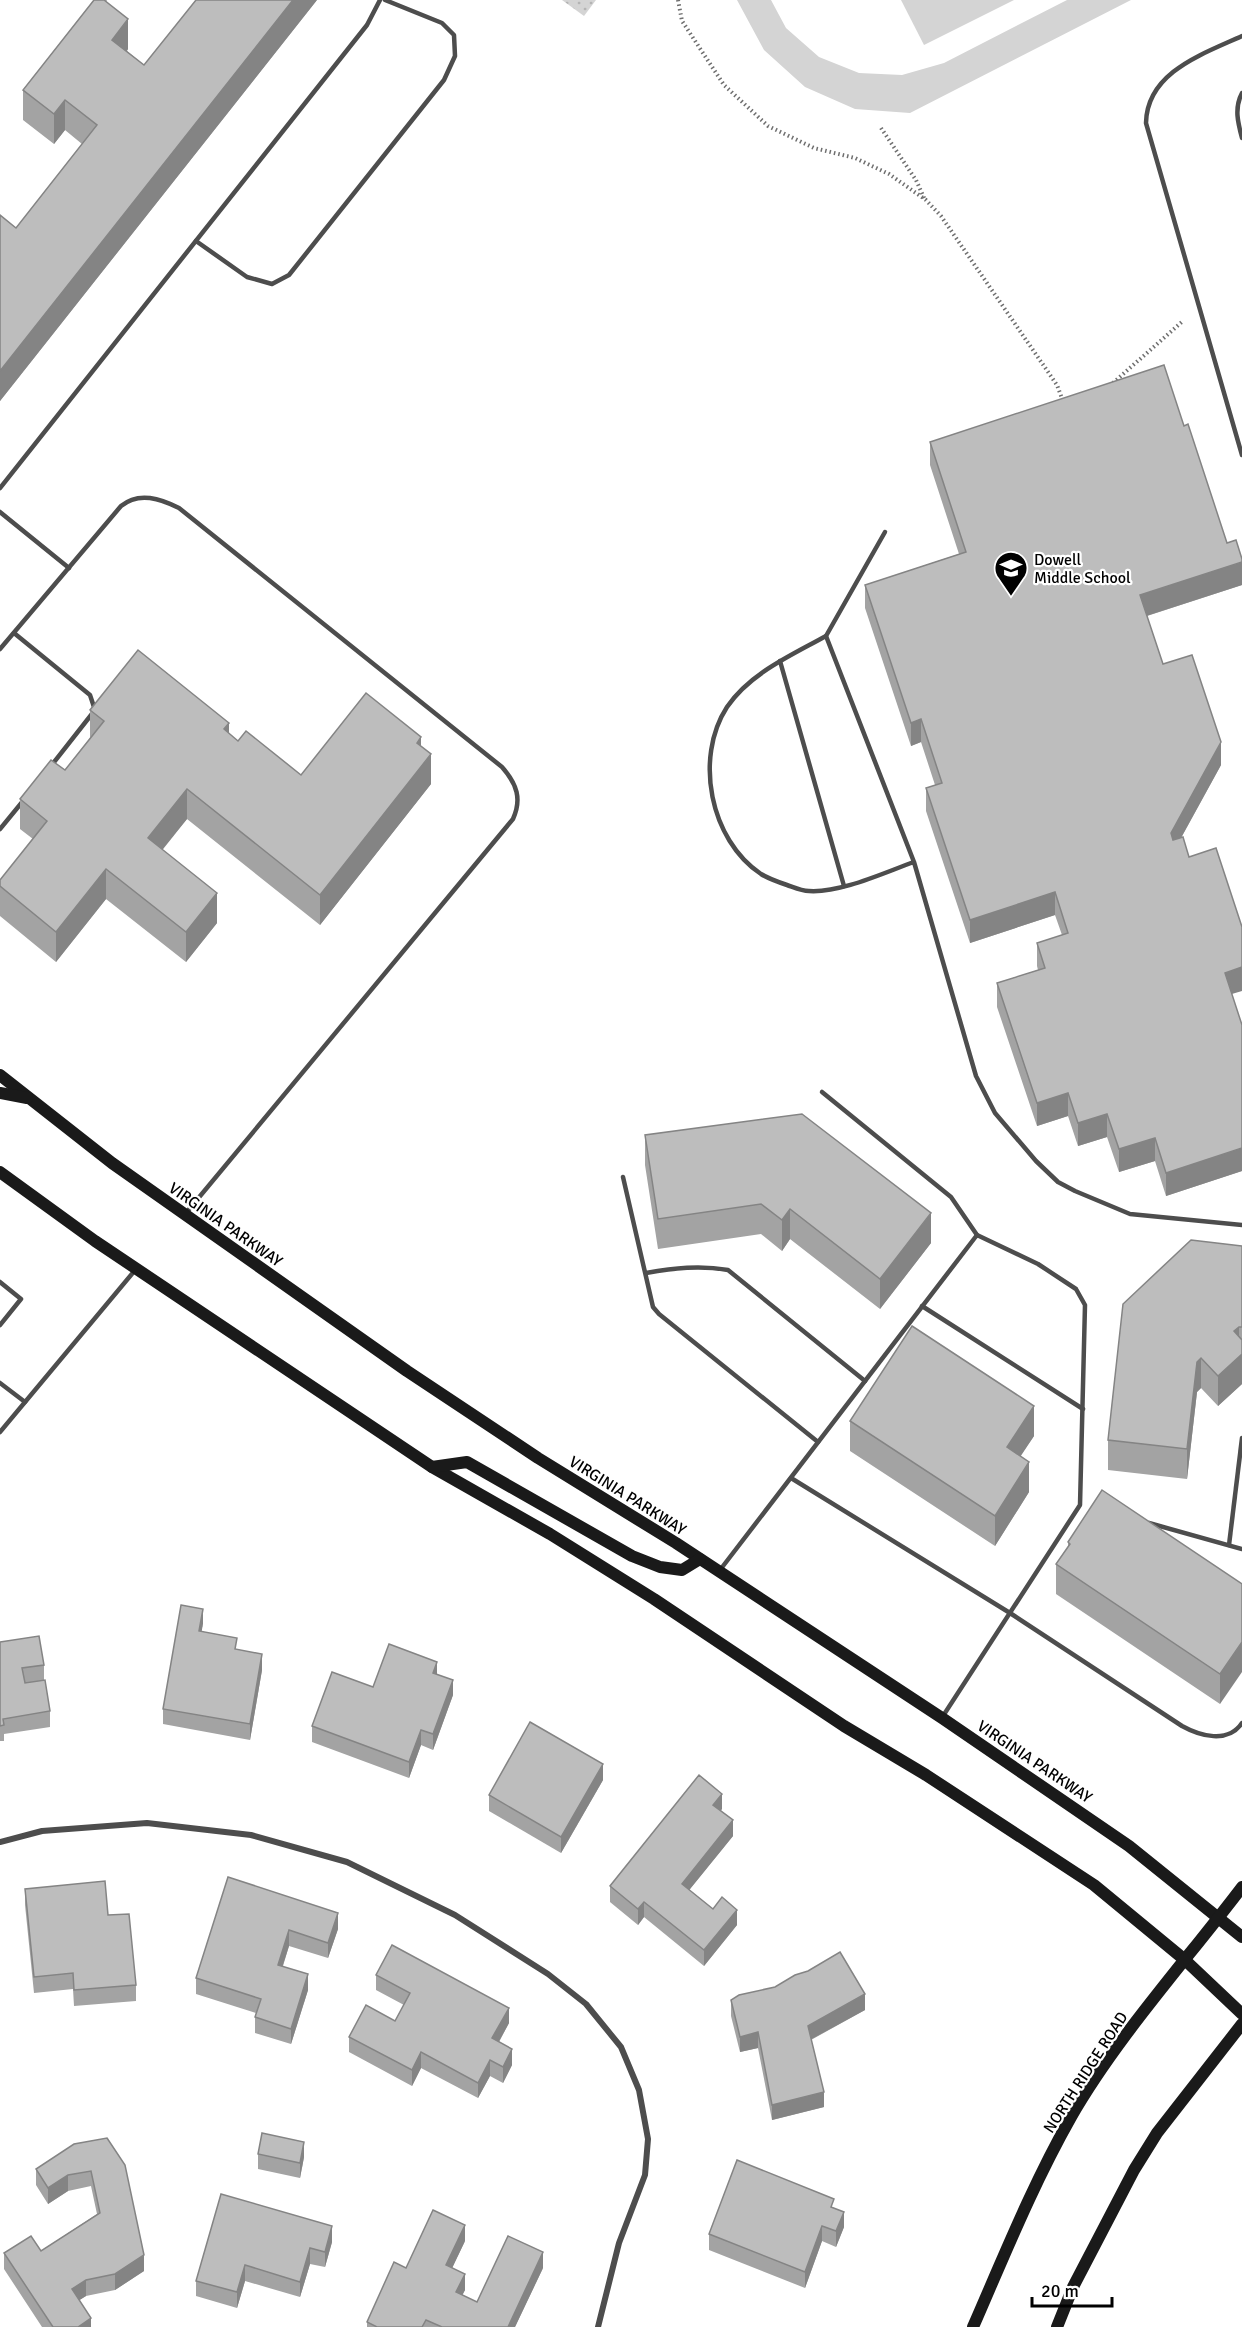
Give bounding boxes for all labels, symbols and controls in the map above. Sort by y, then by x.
school or university icon: Dowell Middle School [993,550,1029,597]
place label: Dowell Middle School [1034,550,1131,588]
street label: VIRGINIA PARKWAY [165,1178,286,1272]
street label: VIRGINIA PARKWAY [565,1452,690,1540]
street label: VIRGINIA PARKWAY [973,1716,1096,1808]
street label: NORTH RIDGE ROAD [1039,2008,1132,2137]
scale bar [1032,2270,1112,2308]
text: 20 m [1041,2280,1079,2302]

